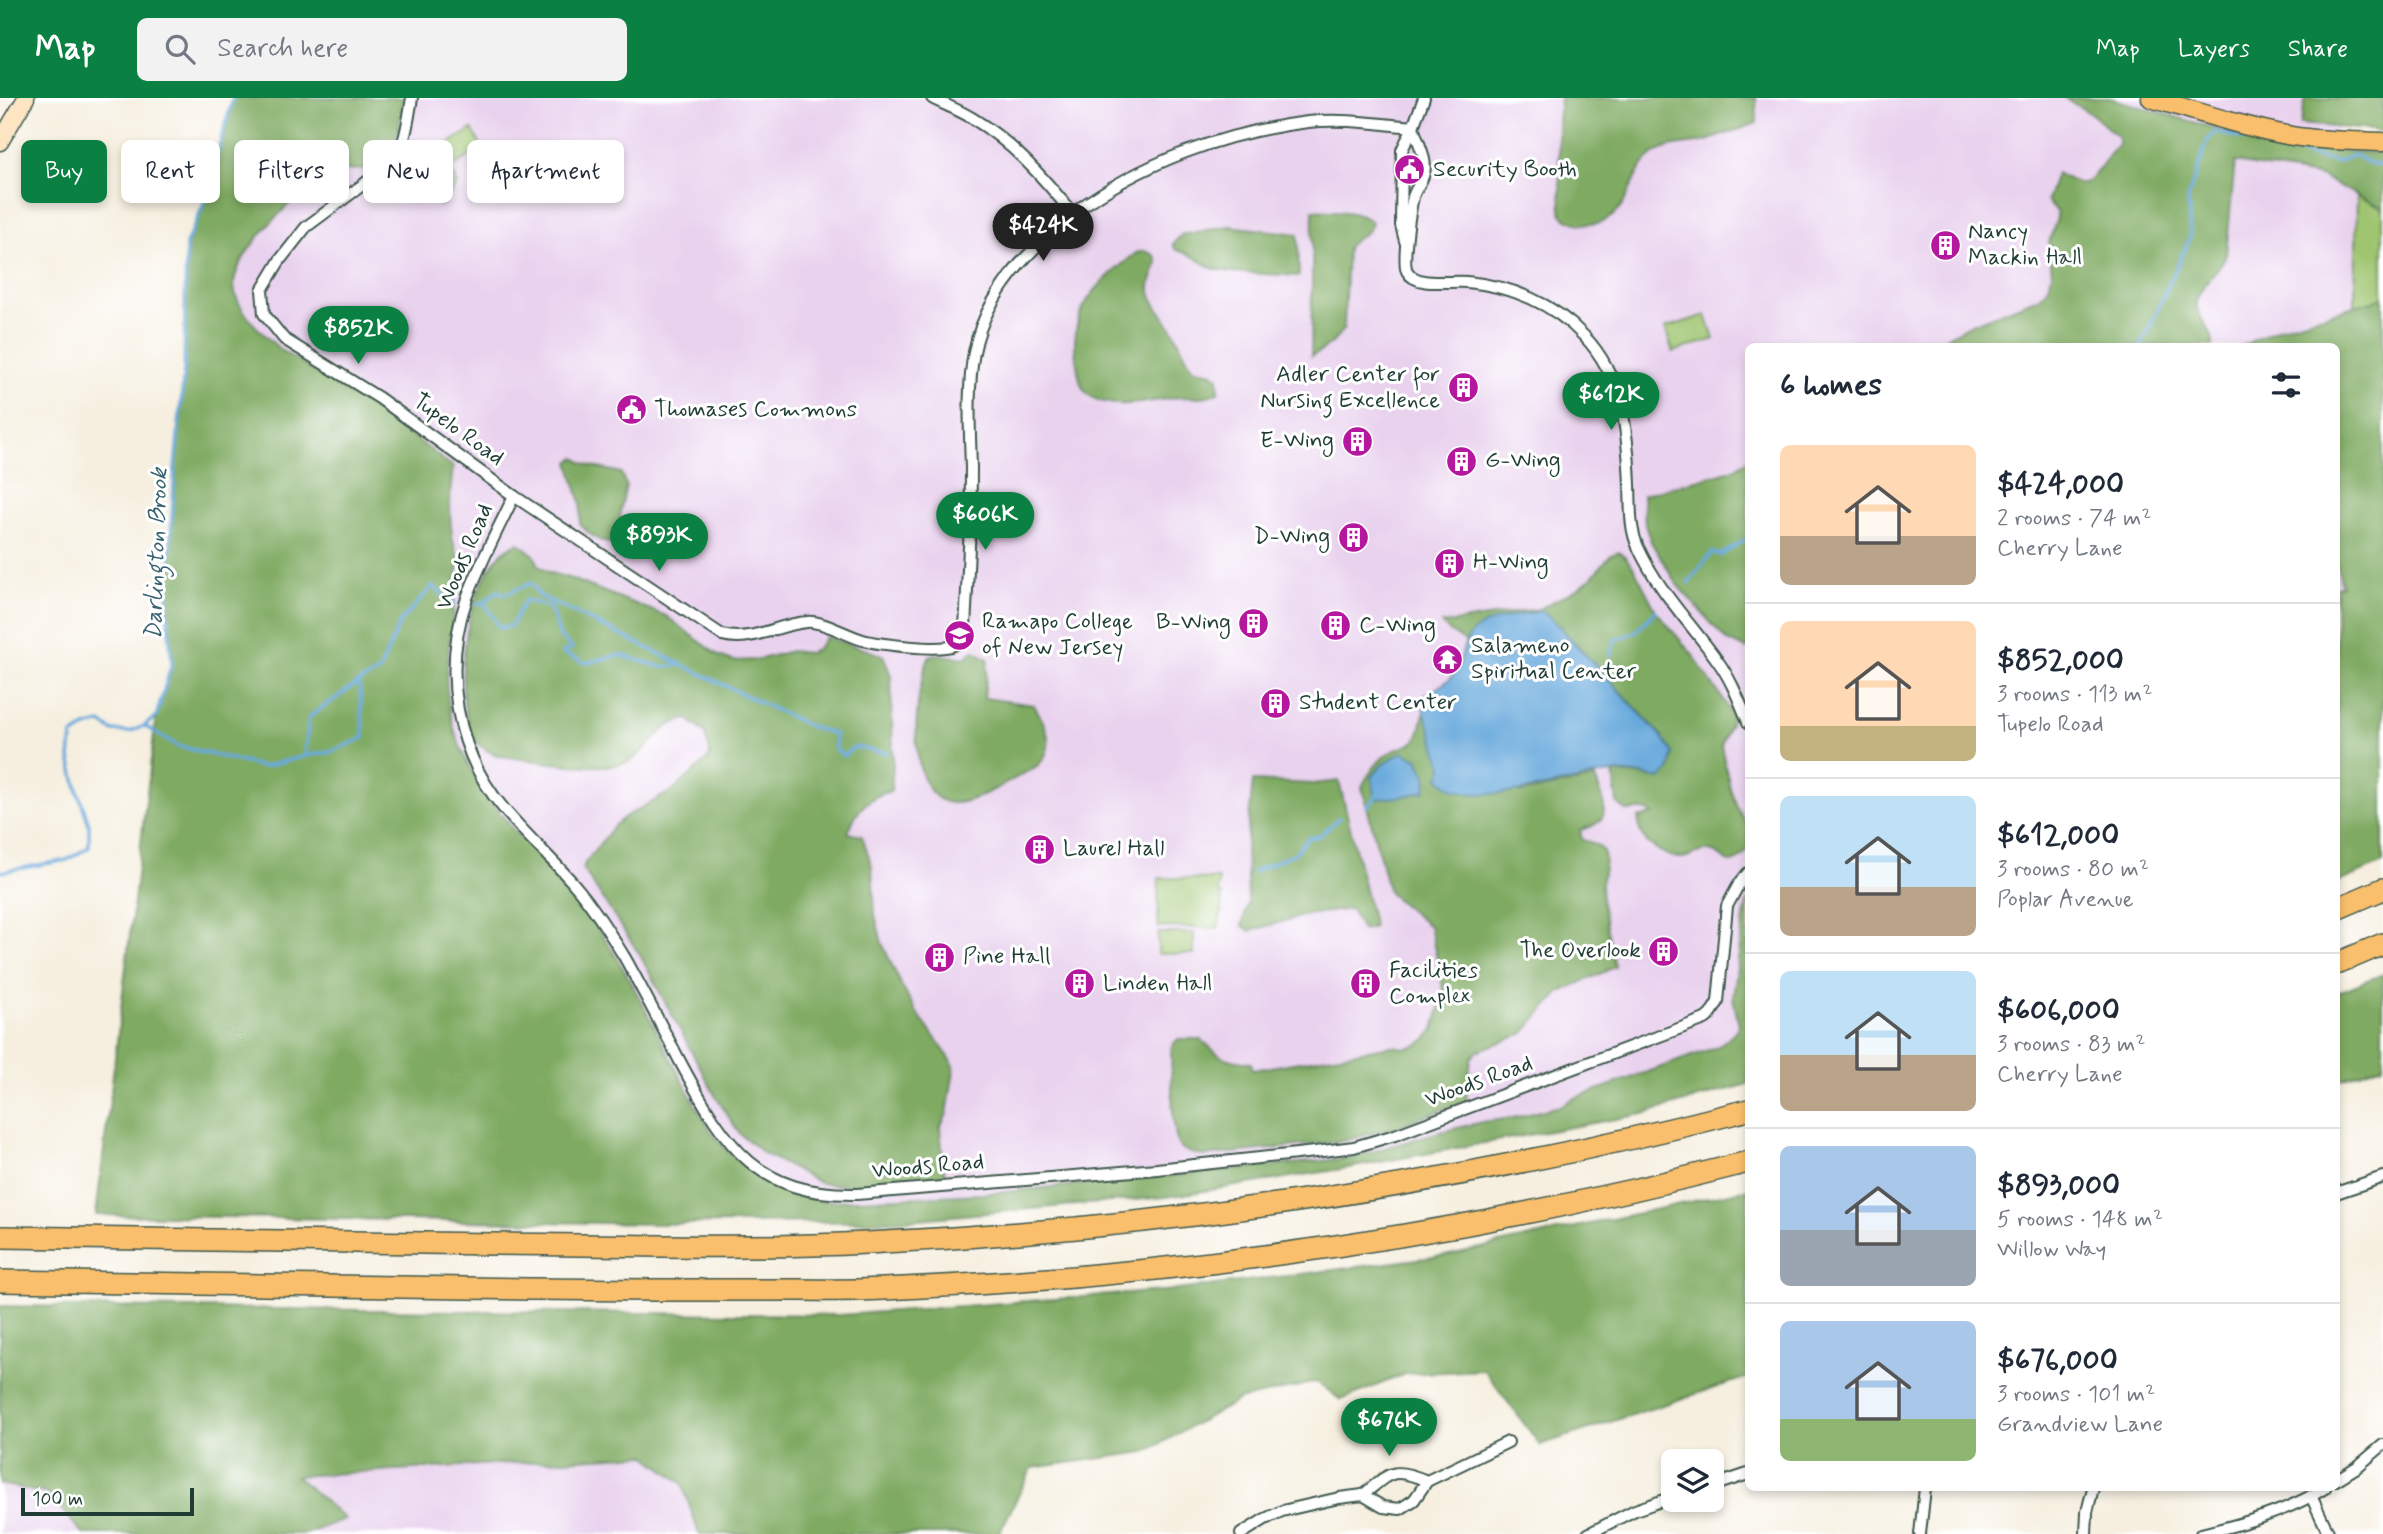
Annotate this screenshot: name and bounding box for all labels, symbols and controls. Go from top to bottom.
search box [137,18,627,81]
text: Map [35,27,95,71]
icon: search [161,30,199,68]
text: Search here [217,32,348,66]
text: Map [2096,34,2140,65]
text: Layers [2178,34,2250,65]
text: Share [2288,34,2348,65]
chip: Buy [21,140,107,203]
chip: Rent [121,140,220,203]
chip: Filters [234,140,349,203]
chip: New [363,140,453,203]
chip: Apartment [467,140,624,203]
public building icon: Security Booth [1393,153,1427,187]
place label: Security Booth [1433,155,1577,185]
pin: $424K [994,204,1092,263]
text: $424K [1009,211,1077,241]
place label: Nancy Mackin Hall [1968,217,2082,273]
building icon: Nancy Mackin Hall [1928,228,1962,262]
pin: $852K [309,306,407,366]
text: $852K [324,314,392,344]
place label: Adler Center for Nursing Excellence [1260,360,1440,418]
text: 6 homes [1780,366,1882,405]
icon: filters [2267,366,2305,404]
building icon: Adler Center for Nursing Excellence [1446,371,1480,405]
pin: $612K [1562,372,1660,432]
text: $612K [1578,380,1644,410]
street label: Tupelo Road [406,387,510,473]
public building icon: Thomases Commons [614,393,648,427]
place label: Thomases Commons [654,395,857,425]
building icon: E-Wing [1340,424,1374,458]
place label: E-Wing [1260,426,1334,458]
building icon: G-Wing [1445,444,1479,478]
place label: G-Wing [1485,446,1561,478]
text: $424,000 [1997,465,2124,504]
water label: Darlington Brook [139,466,179,641]
icon: home [1836,473,1920,557]
pin: $606K [936,492,1034,552]
street label: Woods Road [429,499,501,615]
text: $606K [952,500,1018,530]
text: 2 rooms · 74 m² [1997,504,2152,534]
pin: $893K [610,514,708,573]
building icon: D-Wing [1336,520,1370,554]
text: $893K [626,521,692,551]
place label: D-Wing [1254,522,1330,554]
text: Cherry Lane [1997,534,2123,564]
building icon: H-Wing [1433,546,1467,580]
place label: H-Wing [1473,548,1549,580]
building icon: B-Wing [1237,606,1271,640]
place label: Ramapo College of New Jersey [982,607,1133,663]
place label: B-Wing [1156,608,1231,640]
building icon: C-Wing [1319,609,1353,643]
place label: C-Wing [1359,611,1436,643]
school or university icon: Ramapo College of New Jersey [942,618,976,652]
place label: Salameno Spiritual Center [1471,631,1637,687]
text: $852,000 [1997,641,2124,680]
temple icon: Salameno Spiritual Center [1431,642,1465,676]
icon: home [1836,649,1920,733]
text: 3 rooms · 113 m² [1997,680,2152,710]
building icon: Student Center [1259,686,1293,720]
place label: Student Center [1299,688,1457,718]
text: Tupelo Road [1997,710,2104,740]
text: $612,000 [1997,816,2119,855]
icon: home [1836,824,1920,908]
building icon: Laurel Hall [1023,832,1057,866]
place label: Laurel Hall [1063,834,1164,864]
text: 3 rooms · 80 m² [1997,855,2149,885]
text: Poplar Avenue [1997,885,2134,915]
building icon: The Overlook [1647,934,1681,968]
place label: The Overlook [1520,936,1641,966]
building icon: Pine Hall [923,940,957,974]
place label: Pine Hall [963,942,1051,972]
place label: Facilities Complex [1389,956,1478,1012]
building icon: Linden Hall [1063,967,1097,1001]
building icon: Facilities Complex [1349,967,1383,1001]
place label: Linden Hall [1103,969,1213,999]
text: $606,000 [1997,991,2120,1030]
icon: home [1836,999,1920,1083]
text: 3 rooms · 83 m² [1997,1030,2145,1060]
street label: Woods Road [1421,1049,1537,1115]
text: Cherry Lane [1997,1060,2123,1090]
street label: Woods Road [871,1147,985,1187]
text: $893,000 [1997,1166,2120,1205]
icon: home [1836,1174,1920,1258]
text: 5 rooms · 148 m² [1997,1205,2163,1235]
text: Willow Way [1997,1235,2106,1265]
text: $676,000 [1997,1341,2118,1380]
icon: home [1836,1349,1920,1433]
text: 3 rooms · 101 m² [1997,1380,2155,1410]
pin: $676K [1340,1398,1438,1458]
text: $676K [1357,1406,1421,1436]
text: Grandview Lane [1997,1410,2163,1440]
map controls [1661,1449,1724,1512]
button: layers [1661,1449,1724,1512]
scale bar [21,1485,194,1517]
text: 100 m [32,1487,83,1512]

